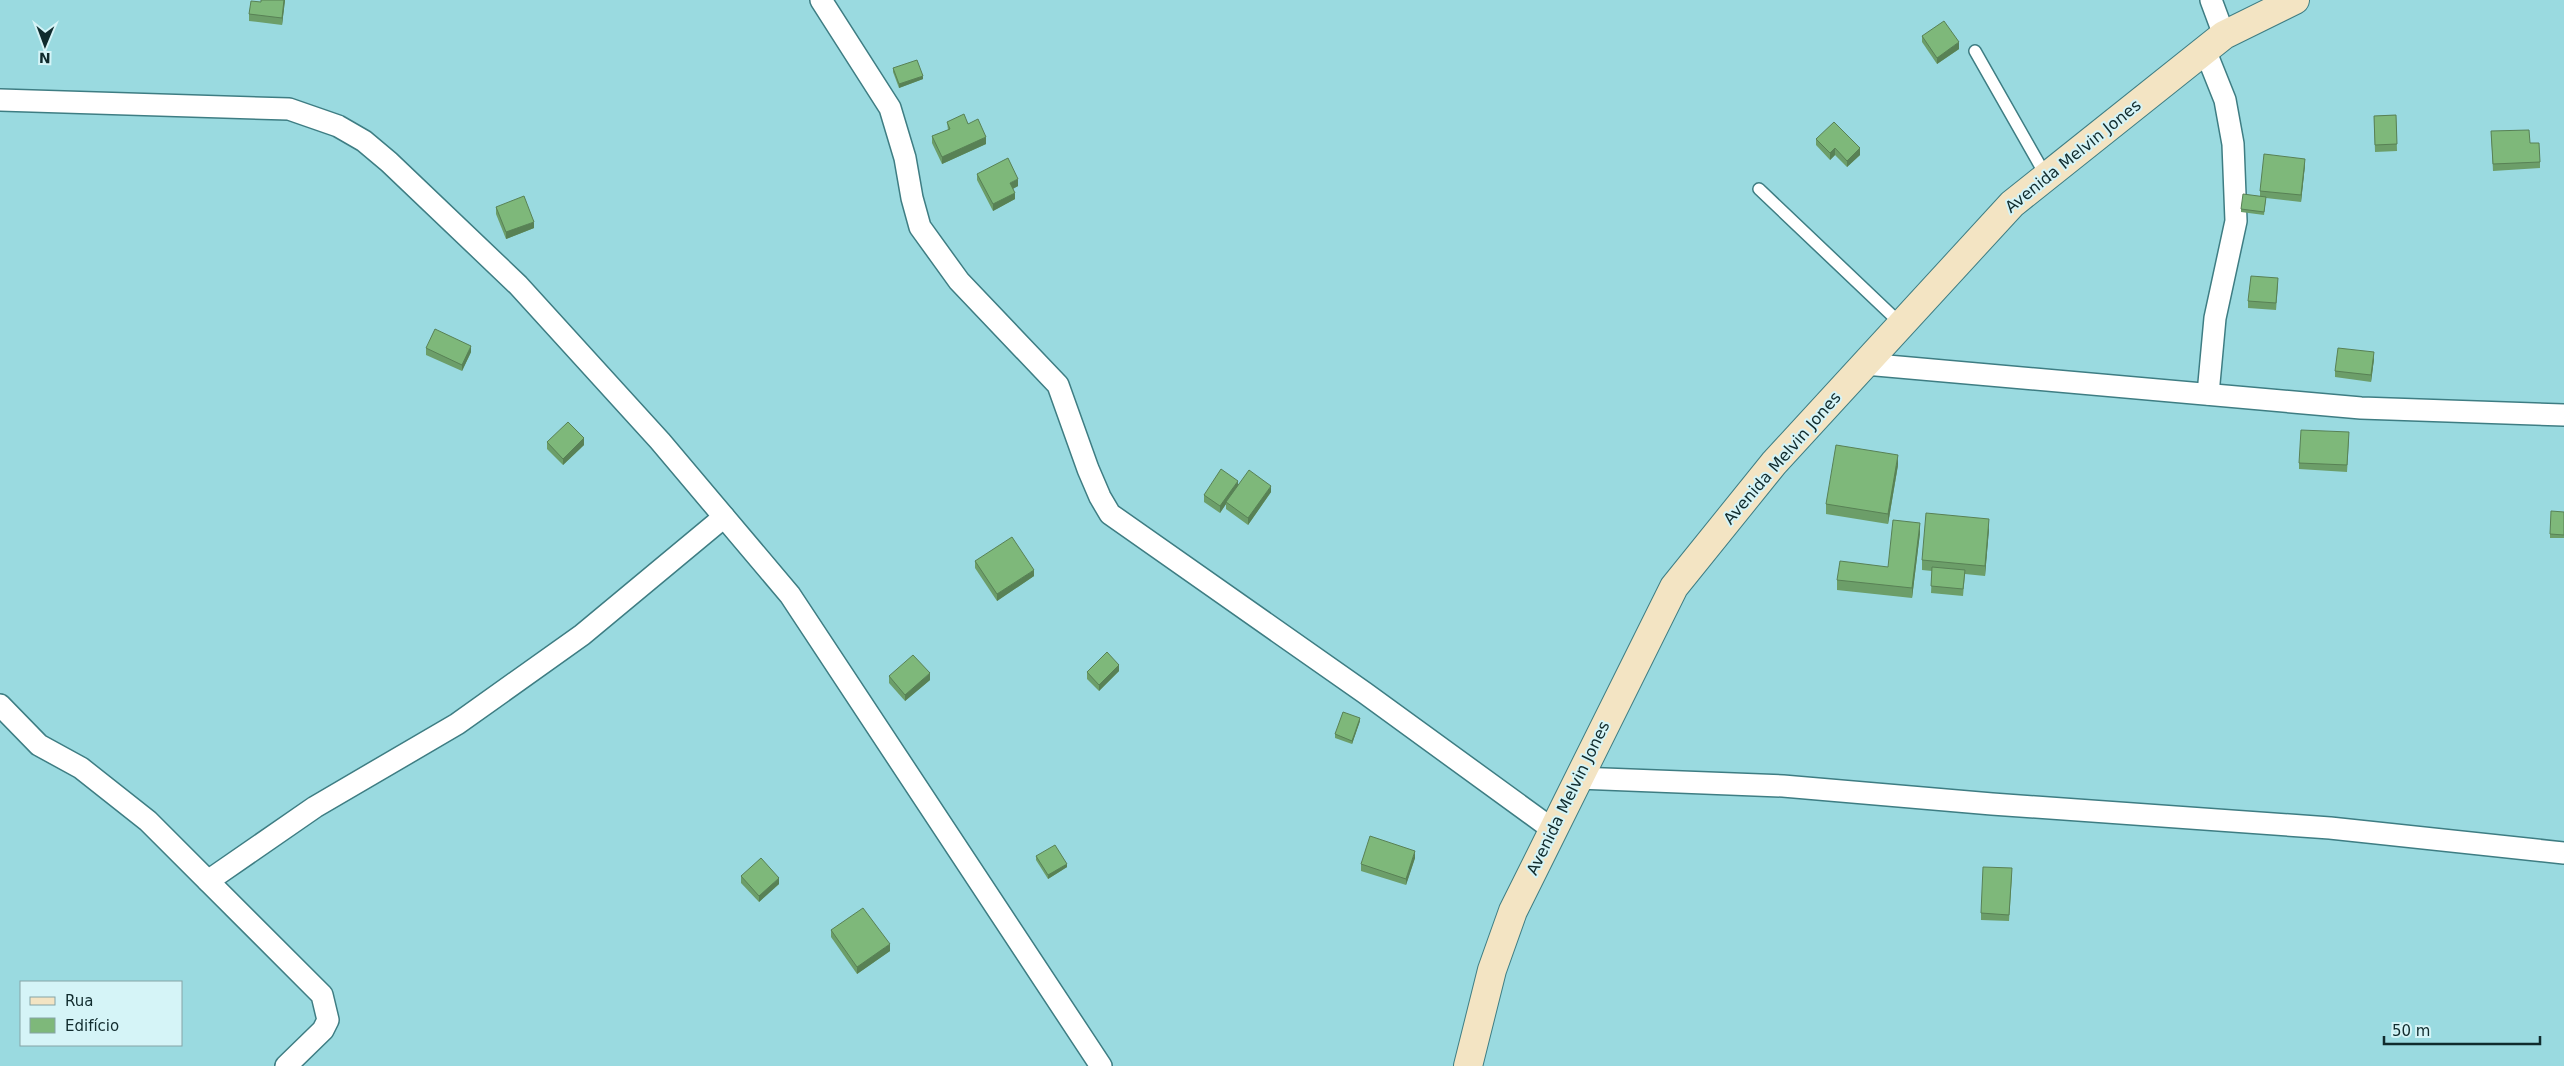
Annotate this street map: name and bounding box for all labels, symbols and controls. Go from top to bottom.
north arrow [20,20,70,70]
text: N [39,50,51,66]
street label: Avenida Melvin Jones [2001,95,2145,217]
street label: Avenida Melvin Jones [1719,388,1845,528]
street label: Avenida Melvin Jones [1522,718,1614,878]
legend [20,981,182,1046]
text: Rua [65,992,93,1010]
scale bar [2384,1014,2540,1046]
text: Edifício [65,1017,119,1035]
text: 50 m [2392,1022,2430,1040]

